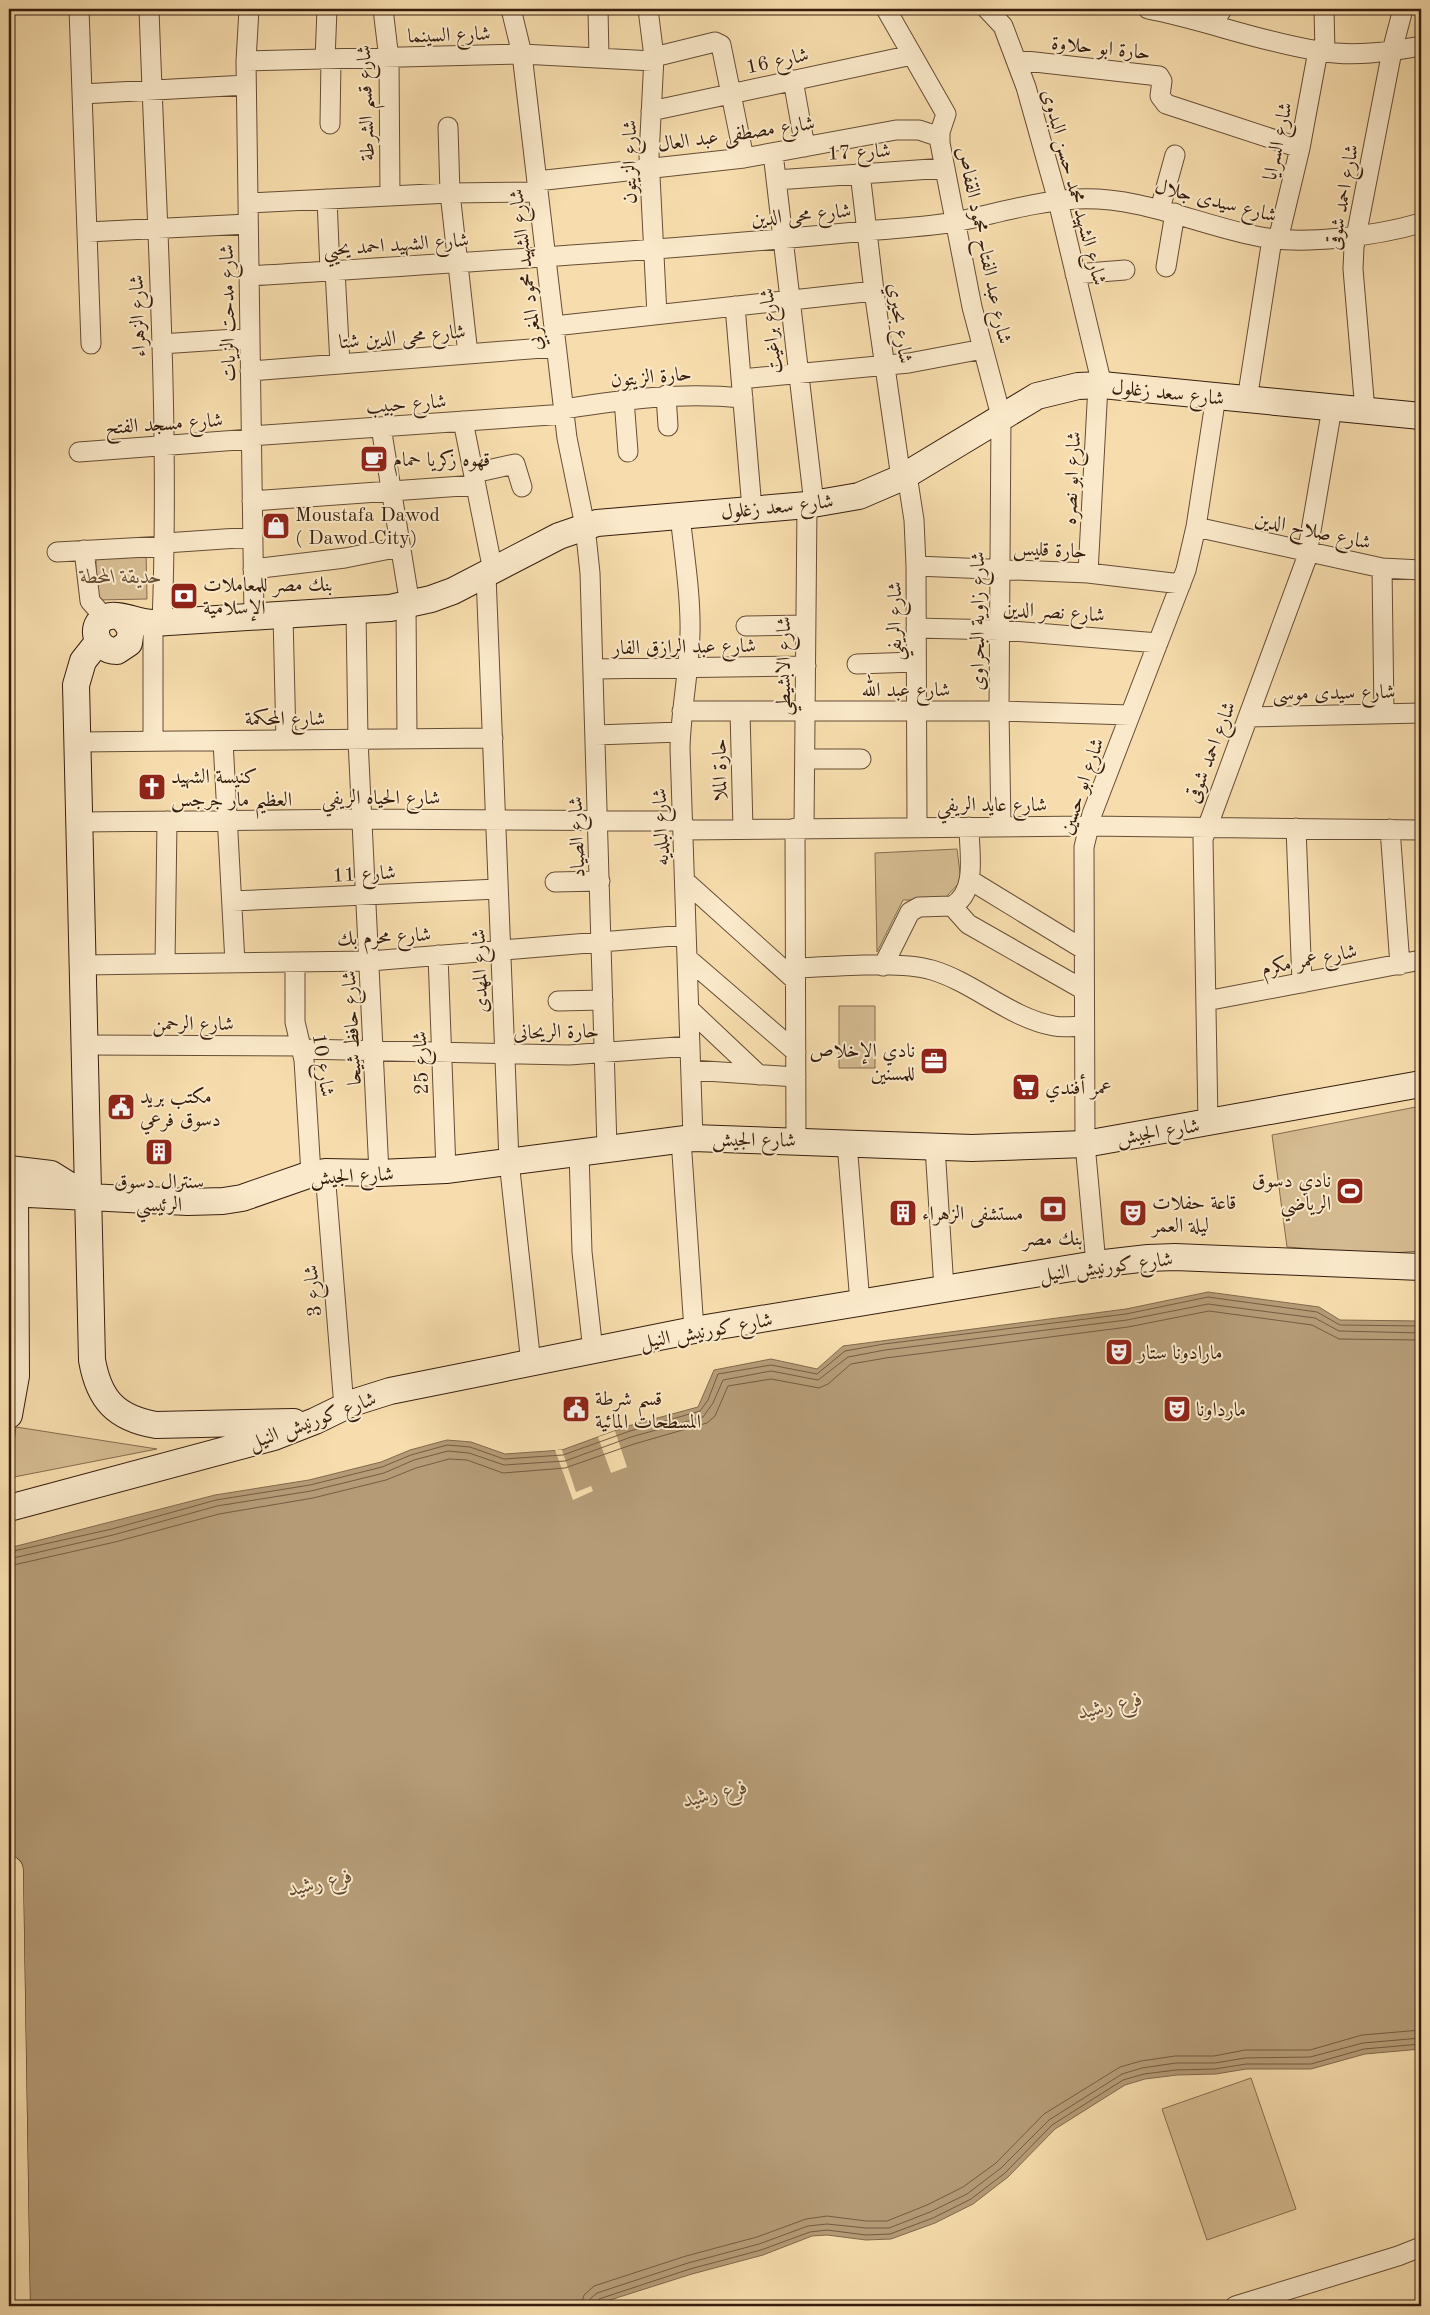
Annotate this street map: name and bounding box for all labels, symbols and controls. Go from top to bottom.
street label: شارع السينما [407,25,491,53]
street label: حارة ابو حلاوة [1050,34,1151,65]
street label: شارع قسم الشرطة [355,44,387,161]
street label: شارع 16 [744,46,812,84]
street label: شارع الشهيد محمد حسن البدوى [1031,87,1109,289]
street label: شارع السرايا [1261,100,1303,184]
street label: شارع مصطفى عبد العال [656,114,817,162]
street label: شارع الزيتون [620,120,647,204]
street label: شارع 17 [827,141,892,171]
street label: شارع احمد شوقى [1324,143,1369,253]
street label: شارع عبد الفتاح محمود القفاص [946,145,1014,347]
street label: شارع سيدى جلال [1151,177,1279,233]
street label: شارع الشهيد محمود المغربي [507,187,553,352]
street label: شارع محى الدين [750,202,853,236]
street label: شارع الشهيد احمد يحيي [323,231,470,268]
street label: شارع مدحت الزيات [217,244,246,382]
street label: شارع الزهراء [127,274,156,358]
street label: شارع بحيري [878,282,915,366]
street label: شارع براغيت [758,286,792,375]
street label: شارع محى الدين شتا [338,322,467,359]
street label: حارة الزيتون [610,363,693,392]
street label: شارع سعد زغلول [1110,378,1225,416]
street label: شارع حبيب [365,392,448,424]
street label: شارع مسجد الفتح [104,411,224,445]
street label: شارع ابو نصره [1061,431,1091,526]
cafe icon: قهوه زكريا حمام [359,444,389,474]
place label: قهوه زكريا حمام [393,449,490,477]
street label: شارع سعد زغلول [720,492,835,530]
place label: Moustafa Dawod ( Dawod City) [295,506,440,549]
street label: شارع صلاح الدين [1252,510,1372,560]
shop icon: Moustafa Dawod ( Dawod City) [261,511,291,541]
street label: حارة قليس [1012,539,1087,565]
street label: شارع زاوية البحراوى [969,551,995,691]
park label: حديقة المحطة [78,567,162,589]
place label: بنك مصر للمعاملات الإسلامية [203,575,333,622]
bank icon: بنك مصر للمعاملات الإسلامية [169,581,199,611]
street label: شارع الريفي [885,581,914,661]
street label: شارع نصر الدين [1002,599,1105,633]
street label: شارع الابشيطي [775,616,802,716]
street label: شارع عبد الرازق الفار [610,636,756,665]
street label: شارع عبد الله [862,674,950,707]
street label: شارع سيدى موسى [1272,683,1396,711]
street label: شارع احمد شوقى [1182,699,1246,808]
street label: شارع المحكمة [245,708,325,736]
street label: شارع ابو حسين [1057,736,1114,839]
street label: حارة الملا [710,738,732,802]
place label: كنيسة الشهيد العظيم مار جرجس [171,767,292,819]
church icon: كنيسة الشهيد العظيم مار جرجس [137,772,167,802]
street label: شارع البلديه [651,787,679,866]
street label: شارع الحياه الريفي [322,788,440,817]
street label: شارع عايد الريفي [937,795,1047,824]
street label: شارع الصياد [567,796,595,878]
street label: شارع 11 [332,863,397,893]
street label: شارع محرم بك [337,925,432,956]
street label: شارع المهدى [470,928,498,1013]
street label: شارع عمر مكرم [1260,941,1360,986]
street label: شارع حافظ شيحا [339,970,372,1086]
street label: شارع الرحمن [152,1014,234,1041]
street label: حارة الريحانى [513,1021,599,1044]
street label: شارع 25 [411,1031,439,1095]
street label: شارع 10 [302,1032,336,1099]
place label: نادي الإخلاص للمسنين [809,1042,915,1085]
office icon: نادي الإخلاص للمسنين [919,1046,949,1076]
supermarket icon: عمر أفندي [1011,1072,1041,1102]
place label: عمر أفندي [1045,1073,1112,1103]
place label: مكتب بريد دسوق فرعي [140,1086,221,1135]
public building icon: مكتب بريد دسوق فرعي [106,1092,136,1122]
street label: شارع الجيش [1115,1117,1202,1155]
street label: شارع الجيش [712,1130,796,1158]
building icon: سنترال دسوق الرئيسي [144,1137,174,1167]
street label: شارع الجيش [310,1165,395,1195]
place label: نادي دسوق الرياضي [1252,1172,1331,1222]
place label: سنترال دسوق الرئيسي [114,1173,204,1223]
sports icon: نادي دسوق الرياضي [1335,1176,1365,1206]
bank icon: بنك مصر [1038,1194,1068,1224]
place label: قاعة حفلات ليلة العمر [1150,1194,1236,1238]
building icon: مستشفى الزهراء [888,1198,918,1228]
theatre icon: قاعة حفلات ليلة العمر [1118,1198,1148,1228]
place label: مستشفى الزهراء [922,1204,1023,1228]
place label: بنك مصر [1021,1229,1083,1252]
street label: شارع كورنيش النيل [1038,1249,1175,1292]
street label: شارع 3 [302,1264,332,1318]
street label: شارع كورنيش النيل [638,1309,775,1359]
theatre icon: مارادونا ستار [1104,1337,1134,1367]
place label: مارادونا ستار [1136,1344,1222,1364]
street label: شارع كورنيش النيل [246,1389,381,1460]
place label: قسم شرطة المسطحات المائية [595,1390,701,1433]
public building icon: قسم شرطة المسطحات المائية [561,1394,591,1424]
theatre icon: مارداونا [1162,1394,1192,1424]
place label: مارداونا [1196,1401,1246,1421]
water label: فرع رشيد [1076,1689,1146,1730]
water label: فرع رشيد [681,1777,751,1818]
water label: فرع رشيد [286,1866,356,1907]

